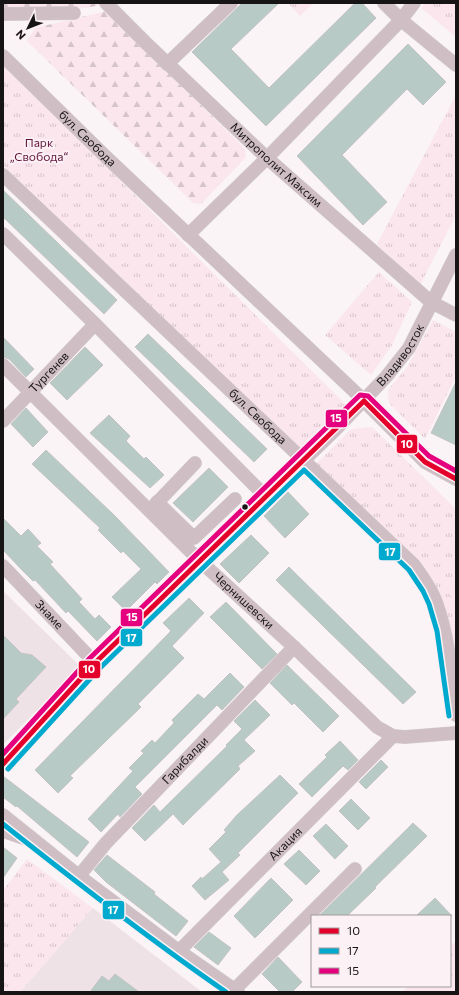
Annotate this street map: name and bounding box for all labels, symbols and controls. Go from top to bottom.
north arrow [8,8,48,48]
text: N [13,28,28,43]
street label: бул. Свобода [56,107,119,169]
street label: Митрополит Максим [228,119,326,209]
park label: Парк „Свобода“ [10,135,68,163]
street label: Владивосток [373,321,426,389]
street label: Тургенев [26,348,71,395]
street label: бул. Свобода [226,385,290,447]
line badge: 15 [325,409,348,428]
text: 15 [330,411,342,424]
line badge: 10 [396,434,418,454]
text: 10 [401,437,413,450]
unlabelled marker [240,502,250,512]
line badge: 17 [378,542,401,561]
text: 17 [384,545,396,558]
street label: Чернишевски [211,569,277,631]
street label: Знаме [33,596,67,631]
line badge: 15 [120,608,143,627]
text: 15 [126,610,138,623]
line badge: 17 [120,628,143,647]
text: 17 [125,631,137,644]
line badge: 10 [78,660,101,679]
text: 10 [83,662,95,675]
street label: Гарибалди [159,733,210,786]
street label: Акация [265,824,304,863]
line badge: 17 [102,900,125,920]
text: 17 [107,903,119,916]
legend [311,915,451,987]
text: 10 [347,923,360,937]
text: 17 [347,943,358,957]
text: 15 [347,963,359,977]

